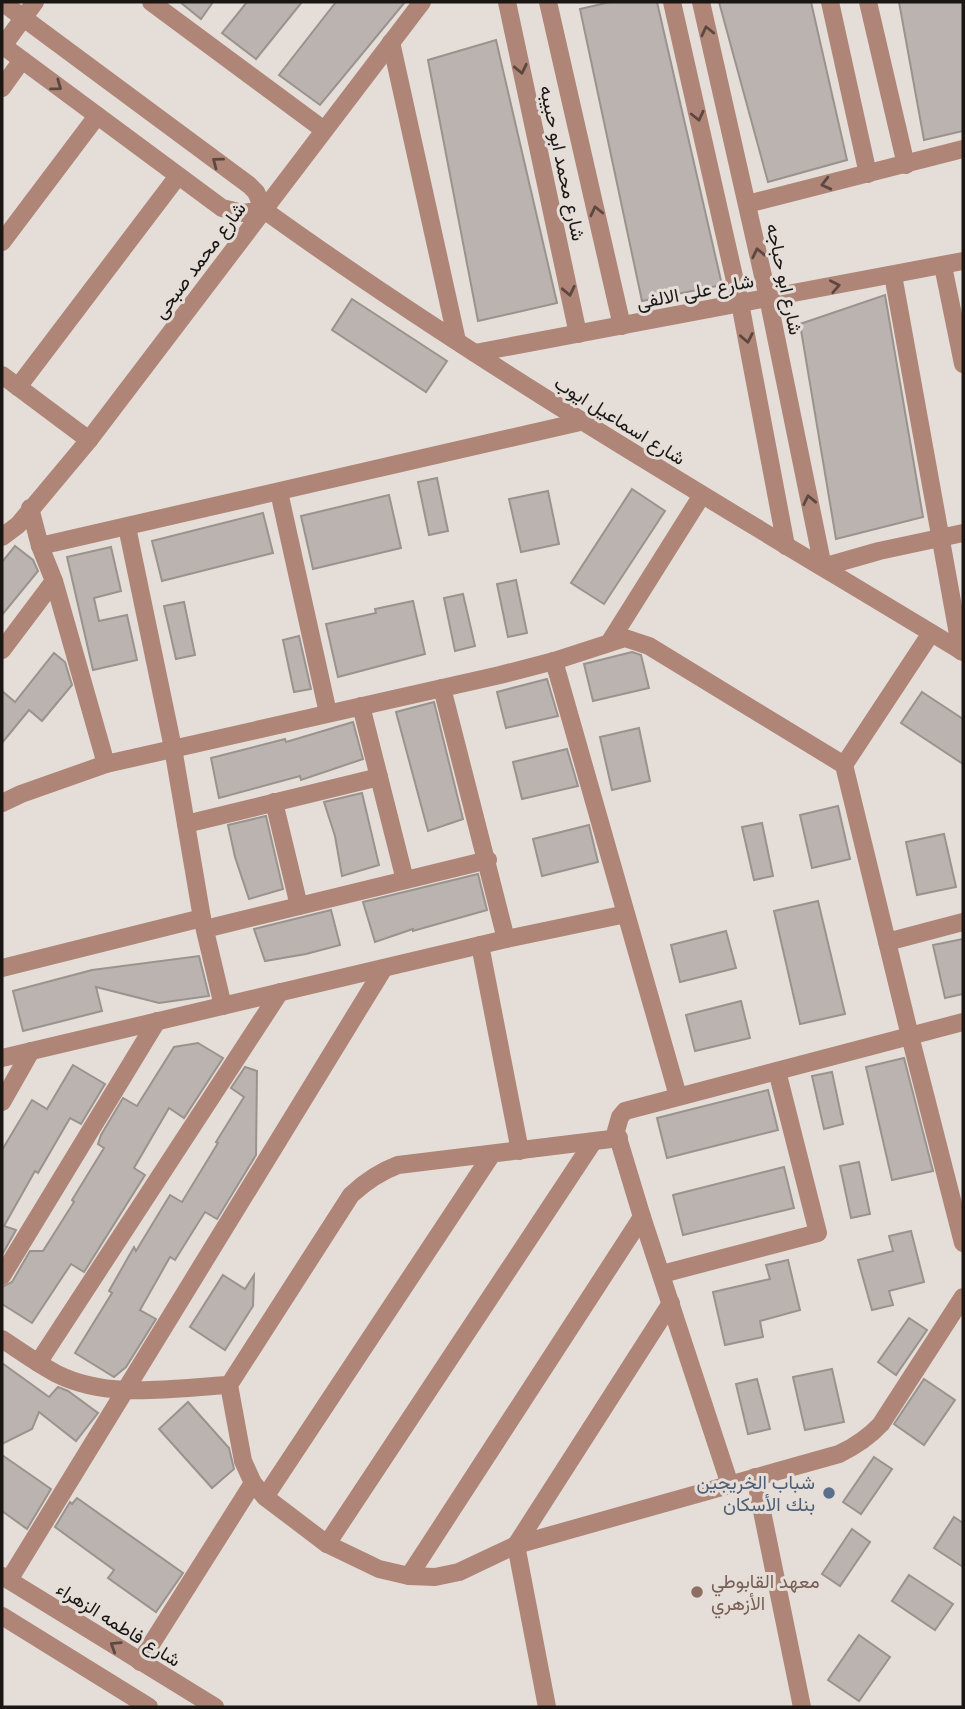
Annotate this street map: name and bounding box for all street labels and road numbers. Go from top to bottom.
street label: شارع محمد ابو حبيبه [534,83,592,243]
street label: شارع محمد صبحى [147,196,251,324]
street label: شارع ابو حباجه [760,221,810,337]
street label: شارع على الالفى [634,267,756,315]
street label: شارع اسماعيل ايوب [550,369,690,471]
street label: شارع فاطمه الزهراء [52,1575,186,1673]

